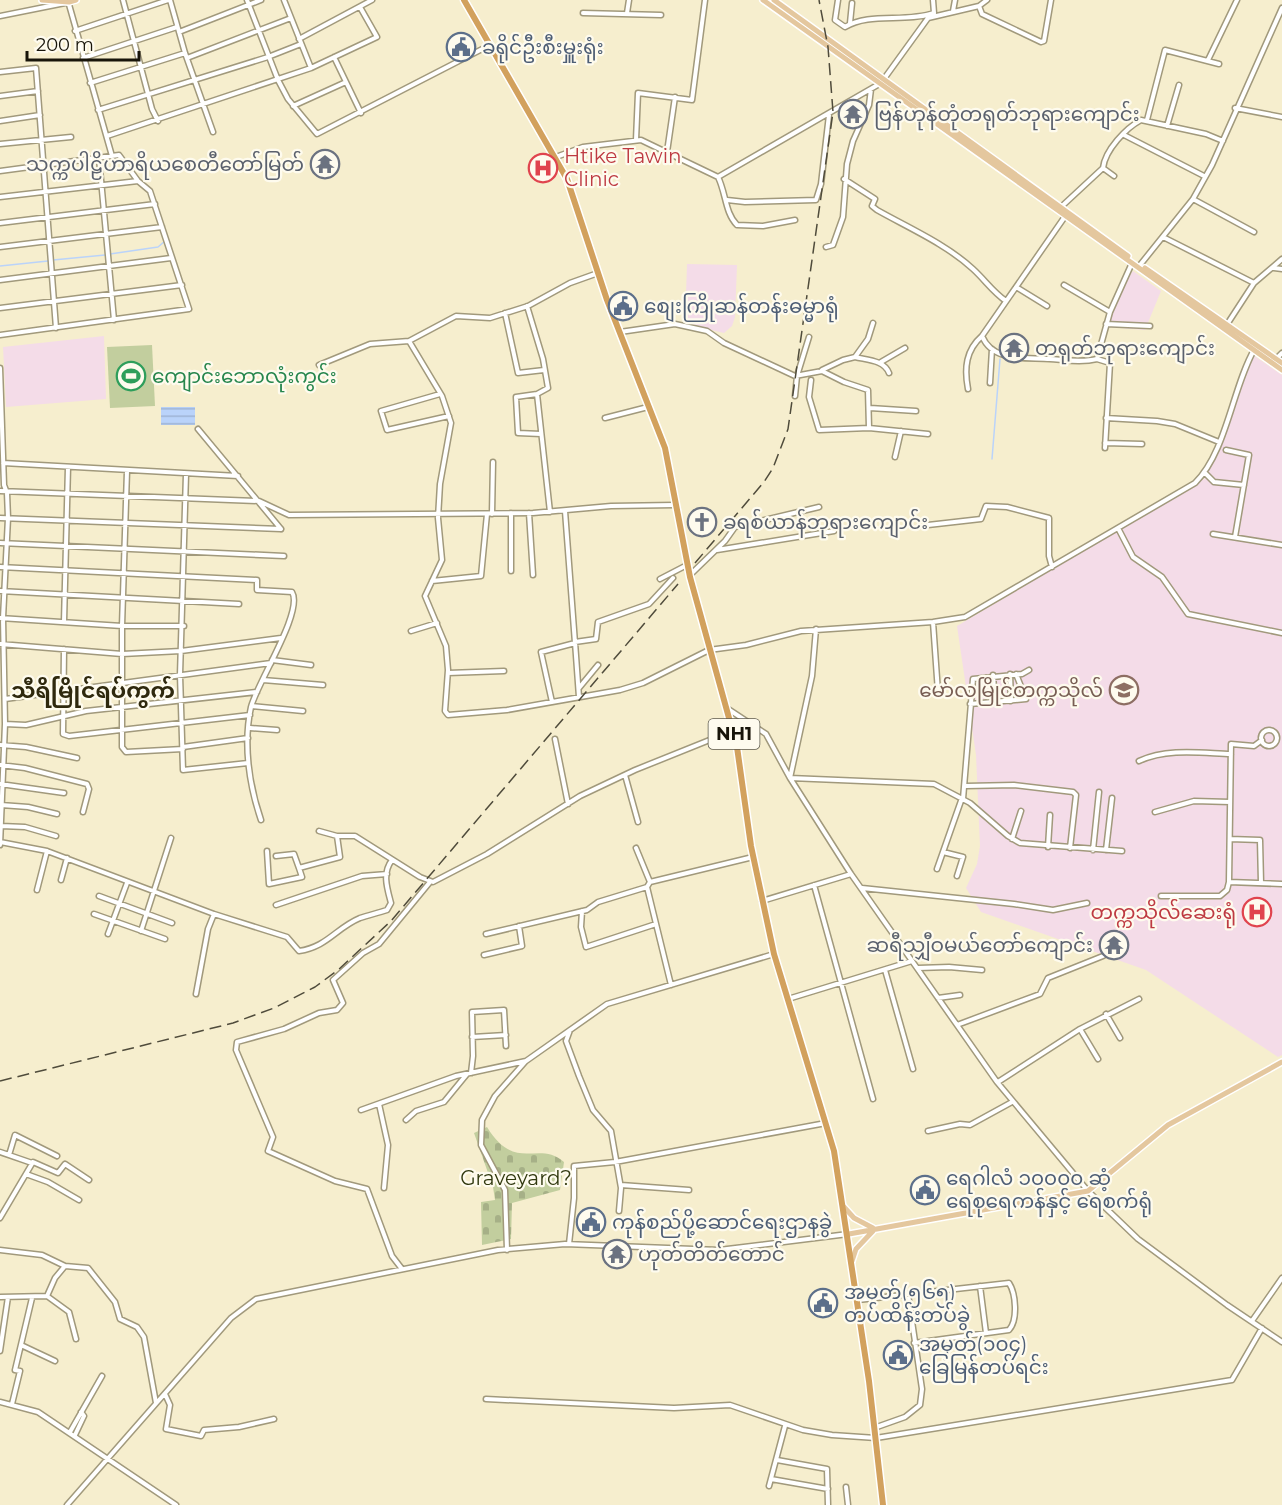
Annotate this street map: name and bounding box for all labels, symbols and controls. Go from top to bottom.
scale bar [27,24,140,62]
public building icon: ခရိုင်ဦးစီးမှူးရုံး [445,31,477,63]
place label: ခရိုင်ဦးစီးမှူးရုံး [482,33,604,64]
text: 200 m [36,34,94,56]
temple icon: ဗြန်ဟုန်တုံတရုတ်ဘုရားကျောင်း [837,98,869,130]
place label: ဗြန်ဟုန်တုံတရုတ်ဘုရားကျောင်း [874,100,1140,131]
place label: Htike Tawin Clinic [564,144,682,191]
temple icon: သက္ကပါဠိဟာရိယစေတီတော်မြတ် [309,148,341,180]
place label: သက္ကပါဠိဟာရိယစေတီတော်မြတ် [26,150,304,180]
hospital icon: Htike Tawin Clinic [527,152,559,184]
public building icon: စျေးကြိုဆန်တန်းဓမ္မာရုံ [607,290,639,322]
place label: စျေးကြိုဆန်တန်းဓမ္မာရုံ [644,292,839,323]
temple icon: တရုတ်ဘုရားကျောင်း [998,332,1030,364]
place label: တရုတ်ဘုရားကျောင်း [1035,334,1215,365]
sports icon: ကျောင်းဘောလုံးကွင်း [115,360,147,392]
place label: ကျောင်းဘောလုံးကွင်း [152,362,337,393]
church icon: ခရစ်ယာန်ဘုရားကျောင်း [686,506,718,538]
place label: ခရစ်ယာန်ဘုရားကျောင်း [723,508,928,539]
school or university icon: မော်လမြိုင်တက္ကသိုလ် [1108,674,1140,706]
district label: သီရိမြိုင်ရပ်ကွက် [11,675,175,708]
place label: မော်လမြိုင်တက္ကသိုလ် [919,676,1103,707]
road number: NH1 [708,719,760,749]
hospital icon: တက္ကသိုလ်ဆေးရုံ [1241,896,1273,928]
place label: တက္ကသိုလ်ဆေးရုံ [1091,898,1236,929]
temple icon: ဆရီသျှီဝမယ်တော်ကျောင်း [1098,929,1130,961]
place label: ဆရီသျှီဝမယ်တော်ကျောင်း [867,931,1093,962]
place label: ရေဂါလံ ၁၀၀၀၀ ဆံ့ ရေစုရေကန်နှင့် ရေစက်ရုံ [946,1165,1152,1218]
park label: Graveyard? [460,1166,572,1190]
public building icon: ရေဂါလံ ၁၀၀၀၀ ဆံ့ ရေစုရေကန်နှင့် ရေစက်ရုံ [909,1174,941,1206]
public building icon: ကုန်စည်ပို့ဆောင်ရေးဌာနခွဲ [575,1206,607,1238]
place label: ကုန်စည်ပို့ဆောင်ရေးဌာနခွဲ [612,1208,832,1239]
temple icon: ဟုတ်တိတ်တောင် [601,1238,633,1270]
place label: ဟုတ်တိတ်တောင် [638,1240,785,1271]
place label: အမှတ်(၅၆၅) တပ်ထိန်းတပ်ခွဲ [844,1278,970,1331]
public building icon: အမှတ်(၅၆၅) တပ်ထိန်းတပ်ခွဲ [807,1287,839,1319]
place label: အမှတ်(၁၀၄) ခြေမြန်တပ်ရင်း [919,1330,1049,1383]
public building icon: အမှတ်(၁၀၄) ခြေမြန်တပ်ရင်း [882,1339,914,1371]

